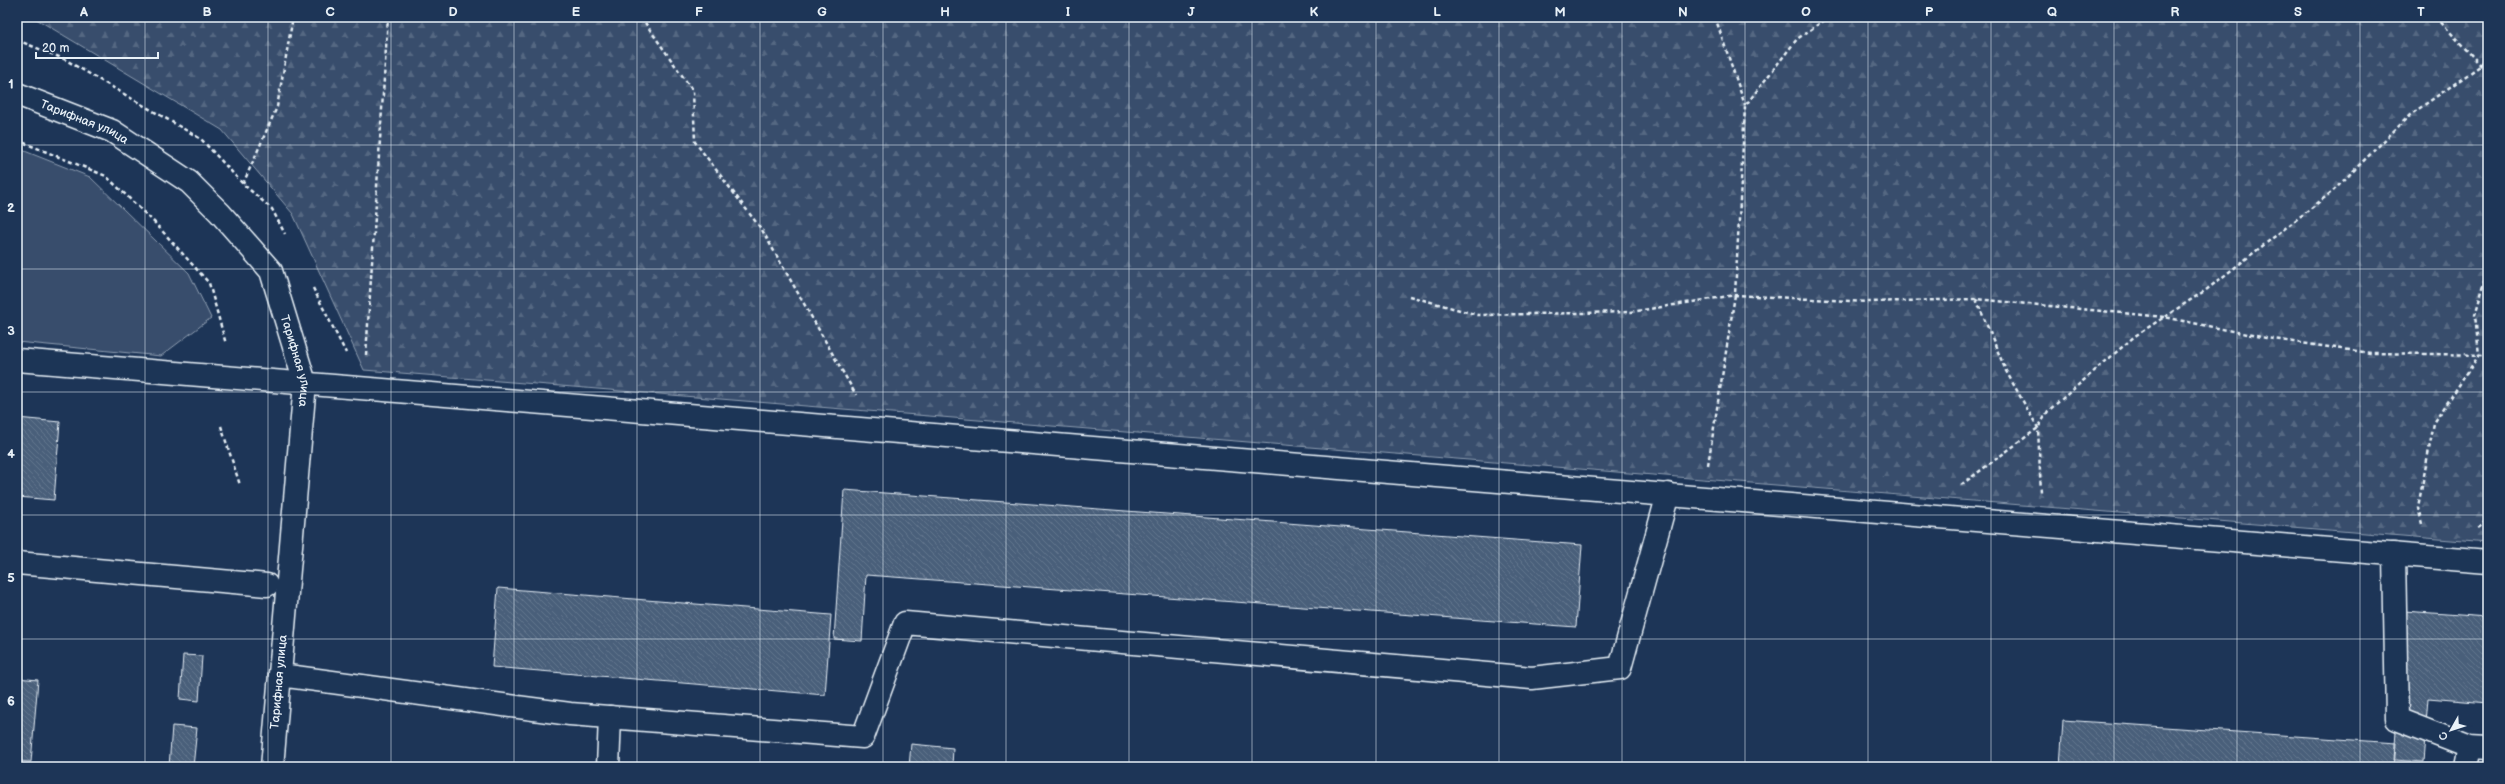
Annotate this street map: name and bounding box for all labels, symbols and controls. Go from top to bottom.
text: A [79,4,88,20]
text: B [202,4,212,20]
text: C [325,4,335,20]
text: D [448,4,458,20]
text: E [572,4,581,20]
text: F [695,4,703,20]
text: G [817,4,827,20]
text: H [940,4,950,20]
text: I [1066,4,1070,20]
text: J [1187,4,1195,20]
text: K [1310,4,1319,20]
text: L [1433,4,1441,20]
text: M [1554,4,1566,20]
text: N [1678,4,1688,20]
text: O [1801,4,1811,20]
text: P [1925,4,1934,20]
text: Q [2047,4,2057,20]
text: R [2171,4,2180,20]
text: S [2294,4,2302,20]
text: T [2417,4,2425,20]
scale bar [36,34,158,60]
text: 20 m [42,41,69,56]
text: 1 [8,76,14,92]
street label: Тарифная улица [38,96,131,147]
text: 2 [7,200,15,216]
street label: Тарифная улица [277,313,313,407]
text: 3 [7,323,15,339]
text: 4 [7,446,15,462]
text: 5 [7,570,15,586]
street label: Тарифная улица [267,634,291,730]
text: 6 [7,693,15,709]
north arrow [2431,710,2471,750]
text: С [2436,729,2451,743]

